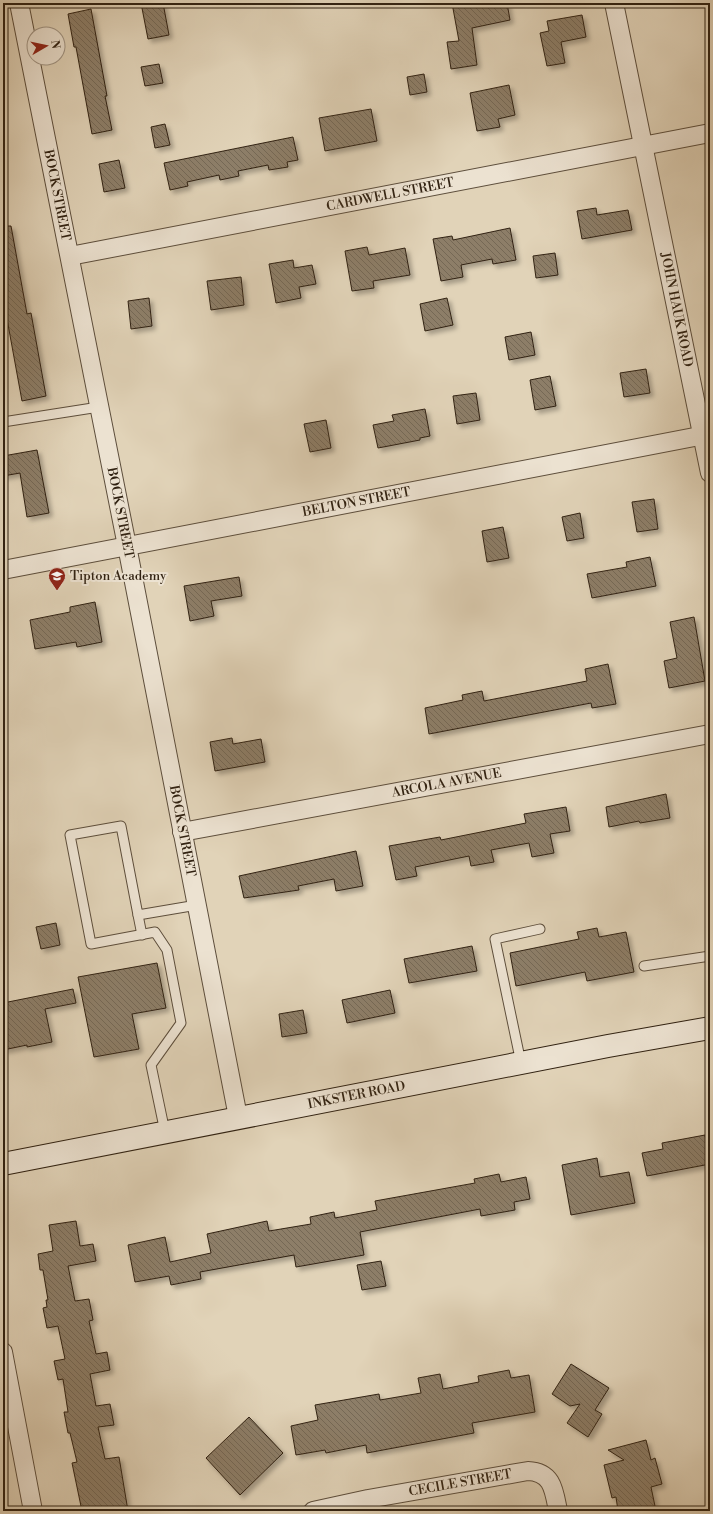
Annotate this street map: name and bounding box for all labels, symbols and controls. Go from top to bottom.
north arrow [26,26,66,66]
text: N [47,39,63,50]
street label: BOCK STREET [40,147,74,242]
street label: CARDWELL STREET [325,174,455,215]
street label: JOHN HAUK ROAD [657,250,696,369]
street label: BOCK STREET [103,465,137,560]
street label: BELTON STREET [300,484,412,520]
school or university icon: Tipton Academy [47,566,67,591]
place label: Tipton Academy [70,568,167,584]
street label: ARCOLA AVENUE [389,765,503,801]
street label: BOCK STREET [166,783,199,878]
street label: INKSTER ROAD [306,1078,407,1112]
street label: CECILE STREET [408,1466,513,1500]

